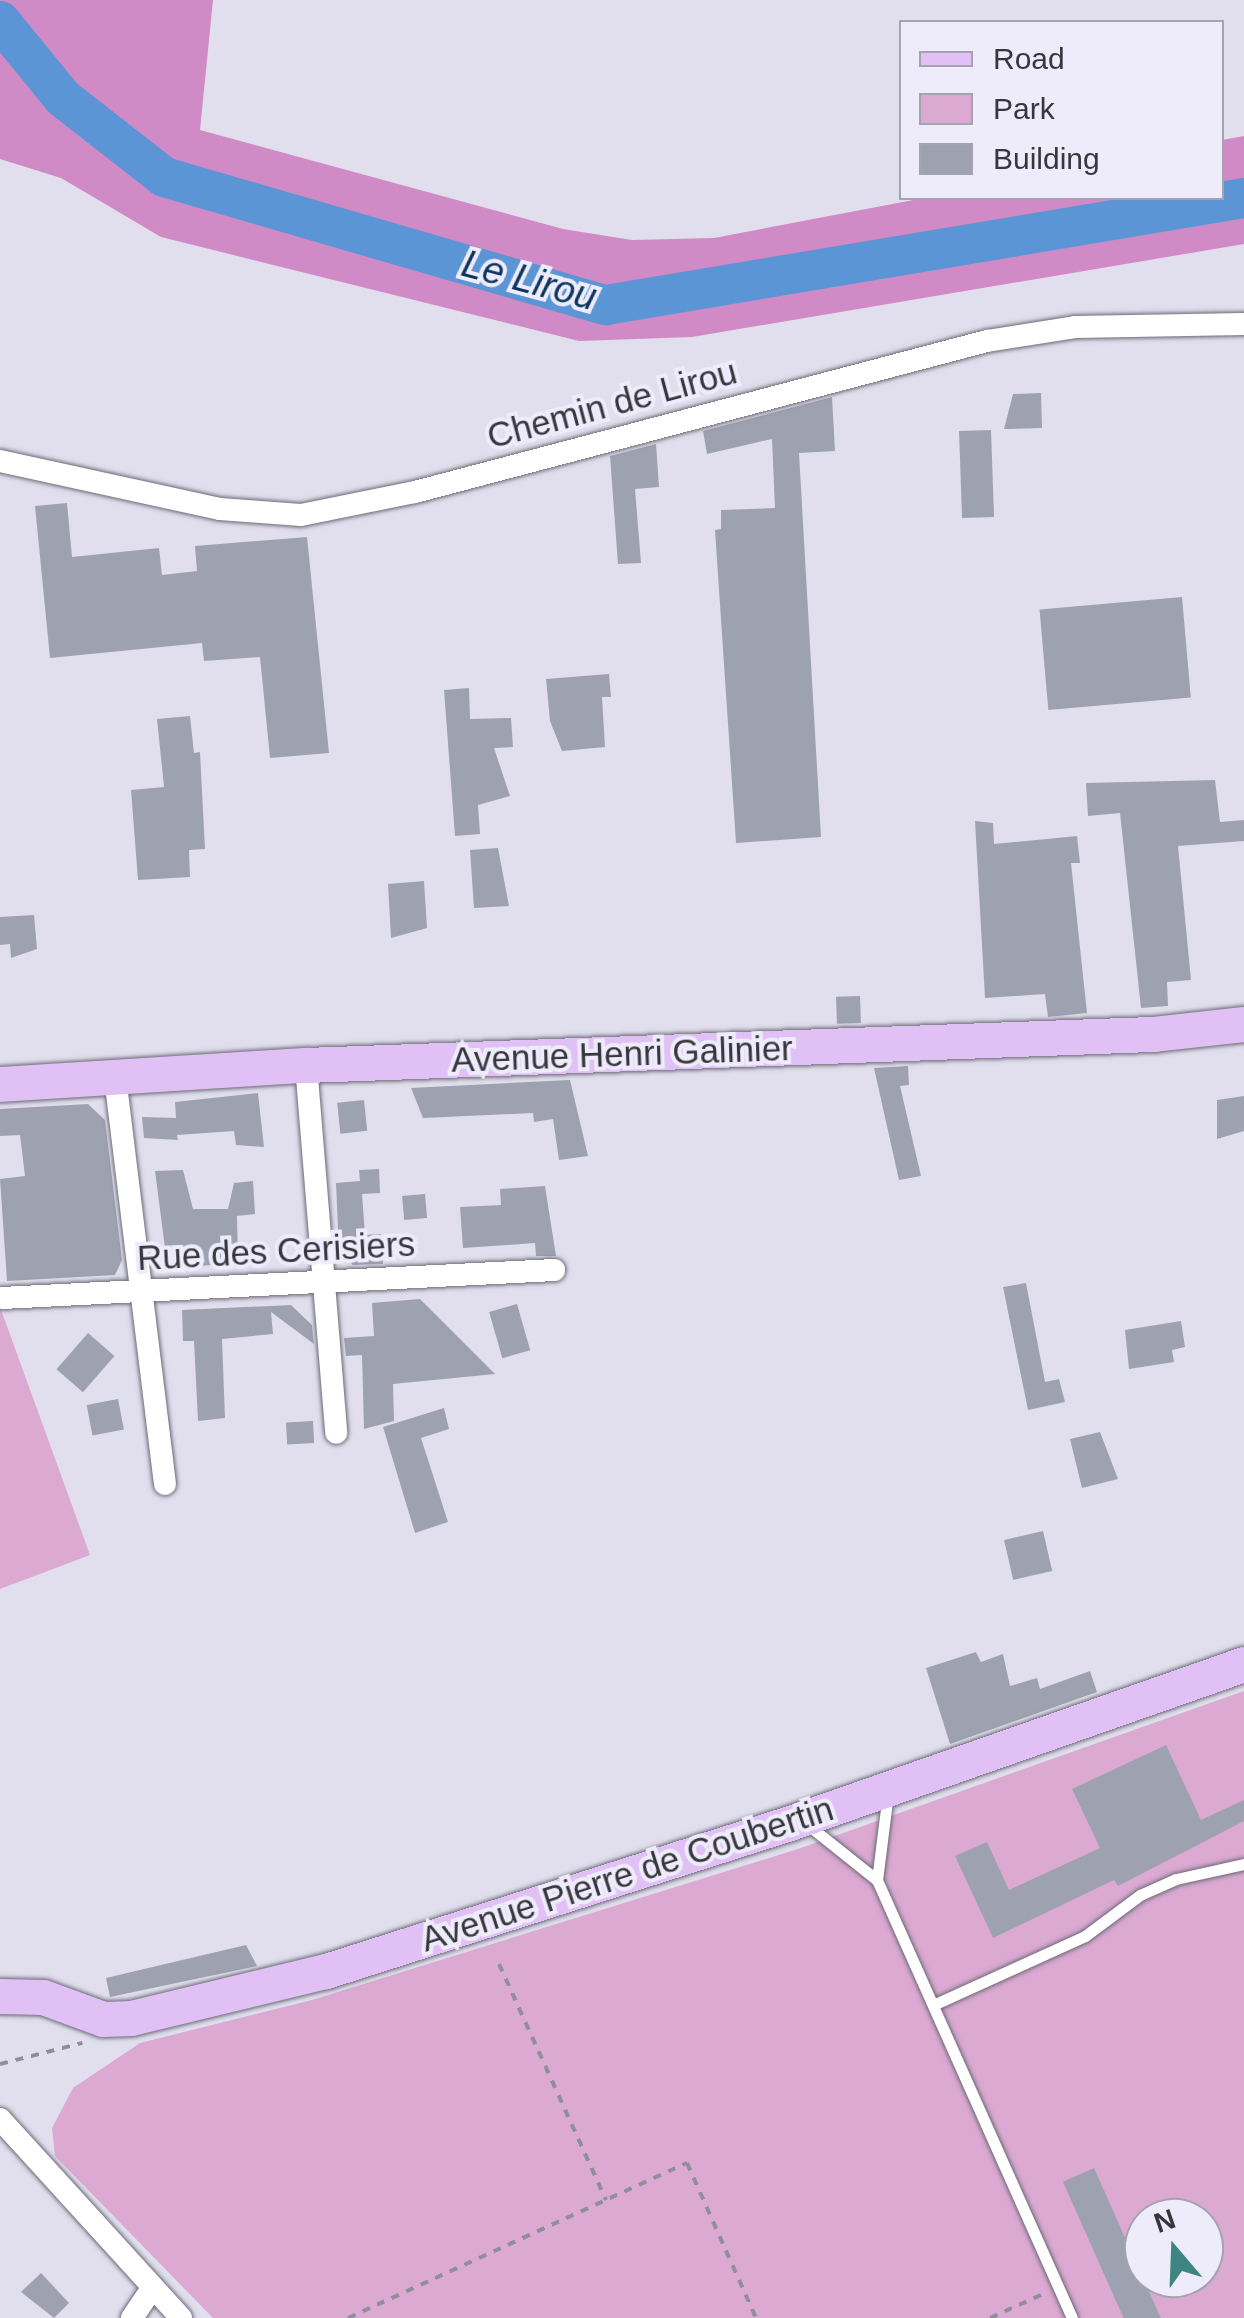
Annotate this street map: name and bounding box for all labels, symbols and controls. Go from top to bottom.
legend [899,20,1224,200]
text: Road [993,42,1065,75]
text: Park [993,92,1055,125]
text: Building [993,142,1100,175]
water label: Le Lirou [457,241,601,321]
street label: Chemin de Lirou [483,350,741,458]
street label: Avenue Henri Galinier [450,1027,794,1081]
street label: Rue des Cerisiers [136,1223,416,1279]
street label: Avenue Pierre de Coubertin [415,1787,839,1961]
north arrow [1124,2198,1224,2298]
text: N [1150,2203,1179,2239]

